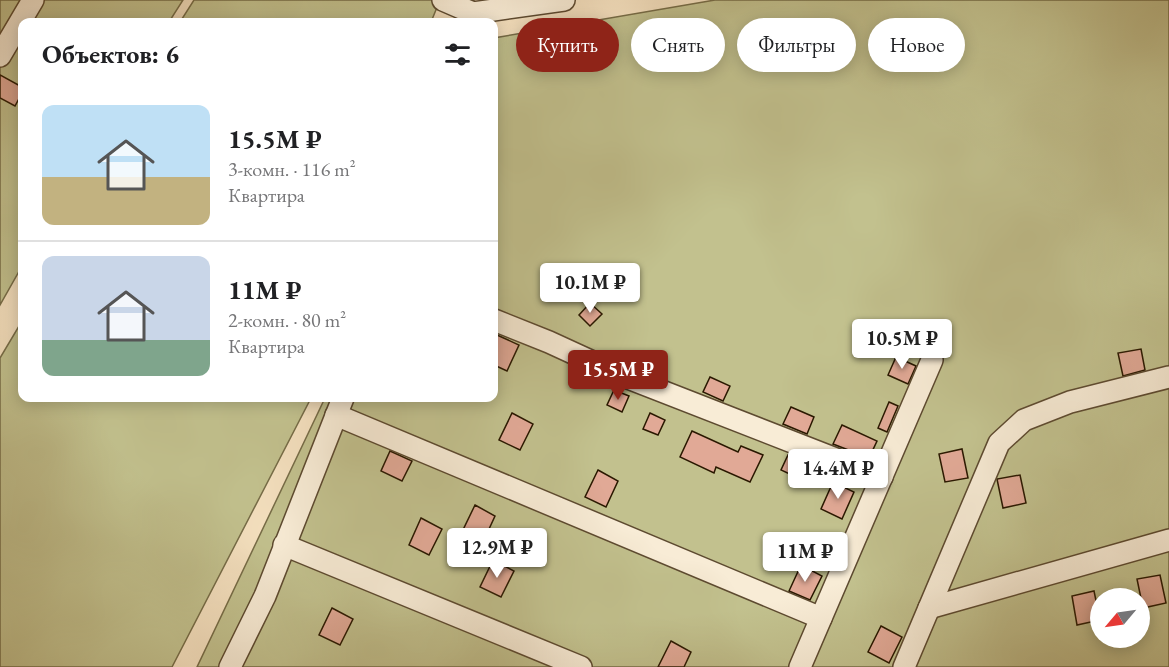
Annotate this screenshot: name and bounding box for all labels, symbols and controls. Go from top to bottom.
chip: Купить [516,18,619,72]
chip: Снять [631,18,725,72]
chip: Фильтры [737,18,856,72]
chip: Новое [868,18,965,72]
text: Объектов: 6 [42,37,179,71]
icon: filters [441,38,474,71]
text: 15.5M ₽ [228,122,322,156]
icon: home [90,129,162,201]
text: 3-комн. · 116 m² [228,156,356,182]
text: Квартира [228,182,305,208]
pin: 10.1M ₽ [535,263,645,314]
text: 10.1M ₽ [554,269,626,295]
text: 11M ₽ [228,273,302,307]
icon: home [90,280,162,352]
text: 2-комн. · 80 m² [228,307,346,333]
pin: 10.5M ₽ [847,319,957,370]
text: 10.5M ₽ [866,325,938,351]
text: Квартира [228,333,305,359]
pin: 15.5M ₽ [563,350,673,401]
text: 15.5M ₽ [582,356,654,382]
pin: 14.4M ₽ [783,449,893,500]
text: 14.4M ₽ [802,455,874,481]
pin: 12.9M ₽ [442,528,552,579]
pin: 11M ₽ [763,532,847,583]
text: 12.9M ₽ [461,534,533,560]
text: 11M ₽ [777,538,833,564]
north arrow [1090,588,1150,648]
map controls [1090,588,1150,648]

